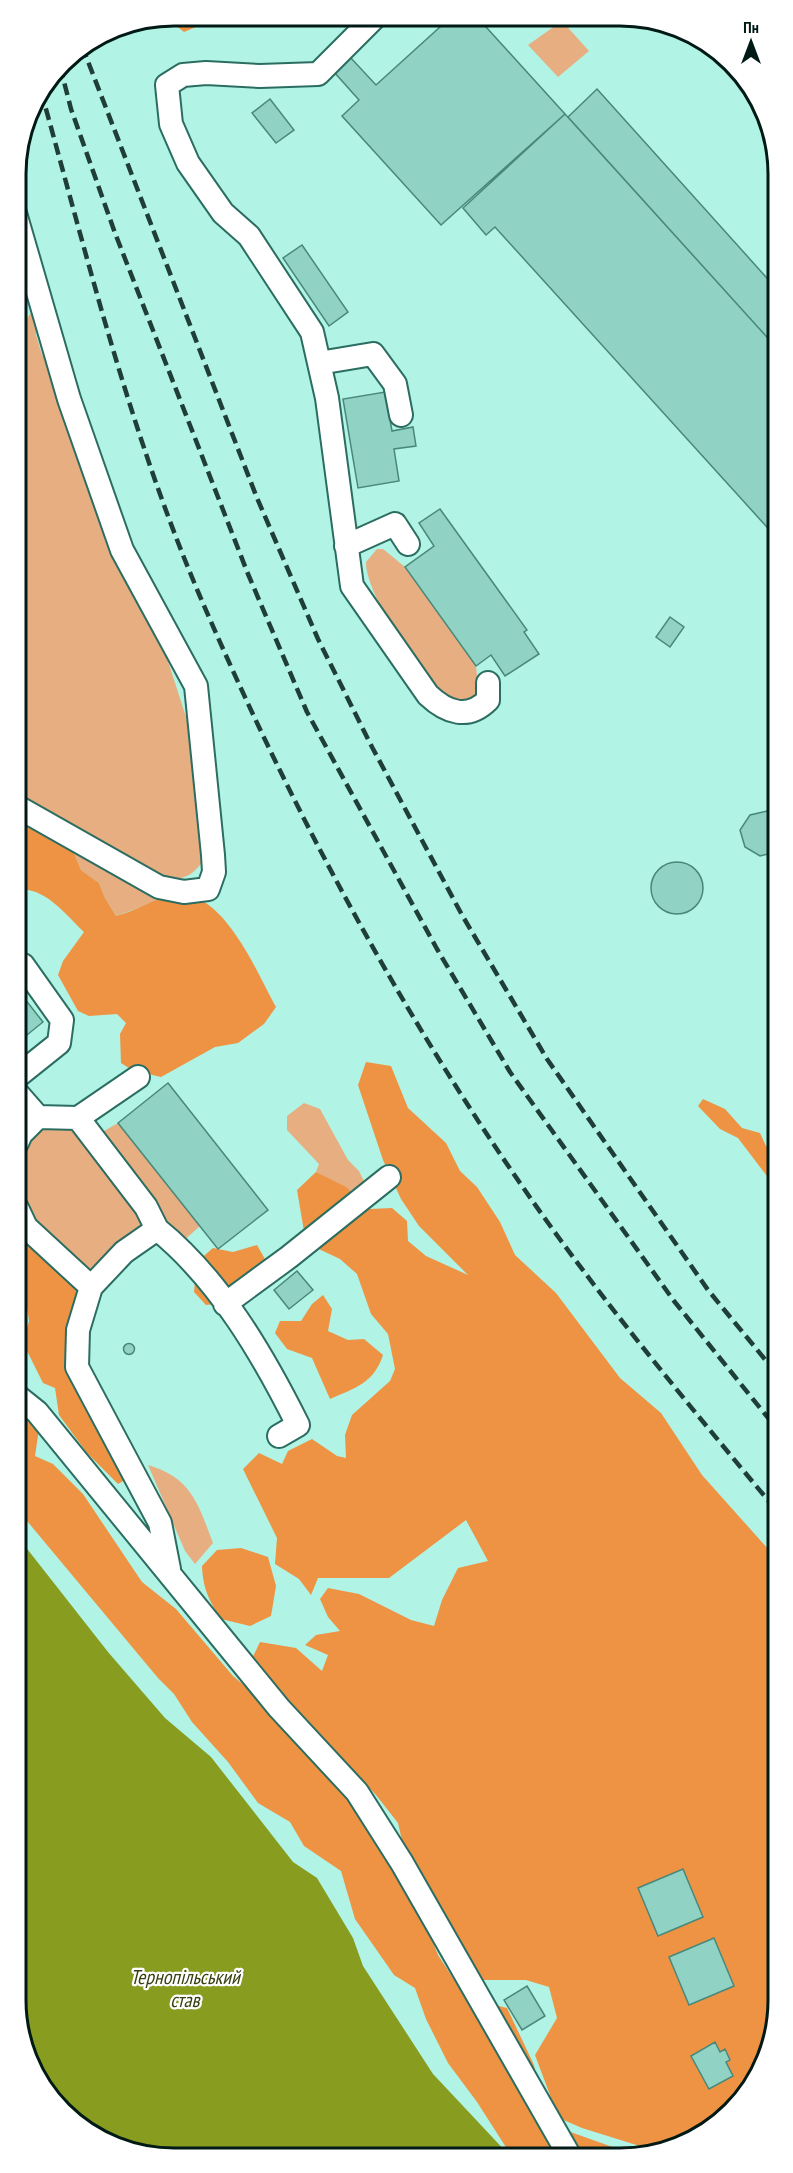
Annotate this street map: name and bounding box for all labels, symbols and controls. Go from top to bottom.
north arrow [721,12,781,72]
text: Пн [743,17,759,37]
water label: Тернопільський став [130,1964,242,2013]

